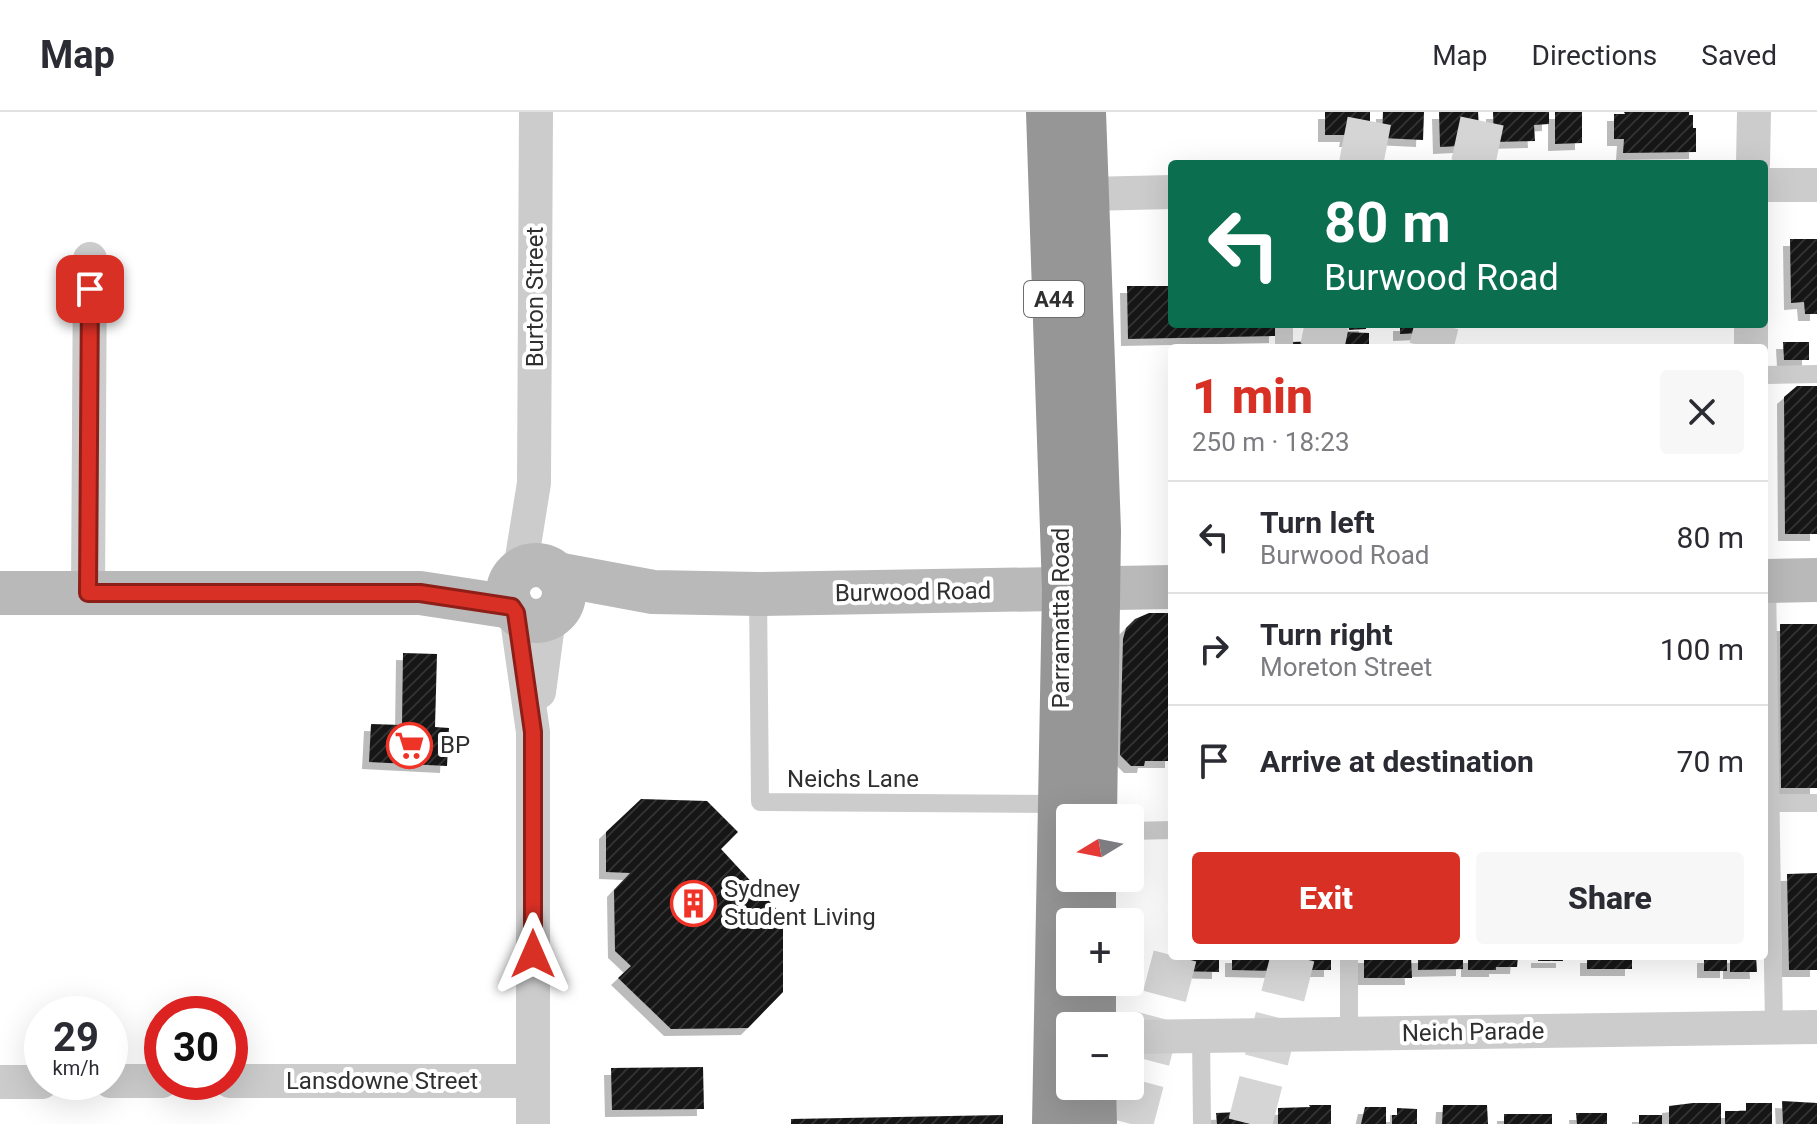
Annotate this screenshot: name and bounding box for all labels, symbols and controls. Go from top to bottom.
text: Map [40,33,115,77]
text: Map [1432,39,1488,72]
text: Directions [1532,39,1657,72]
text: Saved [1701,39,1777,72]
text: 80 m [1324,190,1451,256]
icon: left [1192,192,1296,296]
street label: Burton Street [521,226,549,367]
pin [56,255,124,323]
text: Burwood Road [1324,257,1559,299]
icon: arrive [68,267,112,311]
road number: A44 [1024,281,1084,317]
text: 1 min [1192,368,1313,425]
button: close [1660,370,1744,454]
text: 250 m · 18:23 [1192,427,1350,457]
text: Turn left [1260,505,1375,540]
icon: left [1192,515,1236,559]
text: 80 m [1677,520,1744,555]
street label: Parramatta Road [1047,528,1075,708]
text: Burwood Road [1260,540,1430,570]
street label: Burwood Road [835,577,991,607]
text: Turn right [1260,617,1393,652]
icon: right [1192,627,1236,671]
text: 100 m [1660,632,1744,667]
text: Moreton Street [1260,652,1432,682]
supermarket icon: BP [385,721,433,769]
place label: BP [440,731,470,759]
icon: arrive [1192,739,1236,783]
text: Arrive at destination [1260,744,1534,779]
text: 70 m [1677,744,1744,779]
street label: Neichs Lane [787,765,919,793]
north arrow [1056,804,1144,892]
map controls [1056,804,1144,1100]
button: Exit [1192,852,1460,944]
button: Share [1476,852,1744,944]
place label: Sydney Student Living [724,875,876,931]
building icon: Sydney Student Living [669,879,717,927]
button: + [1056,908,1144,996]
position arrow [491,912,575,996]
speed limit sign: 30 [144,996,248,1100]
button: − [1056,1012,1144,1100]
text: 29 [53,1014,99,1061]
street label: Neich Parade [1402,1017,1544,1047]
text: km/h [53,1056,99,1080]
street label: Lansdowne Street [286,1067,478,1095]

